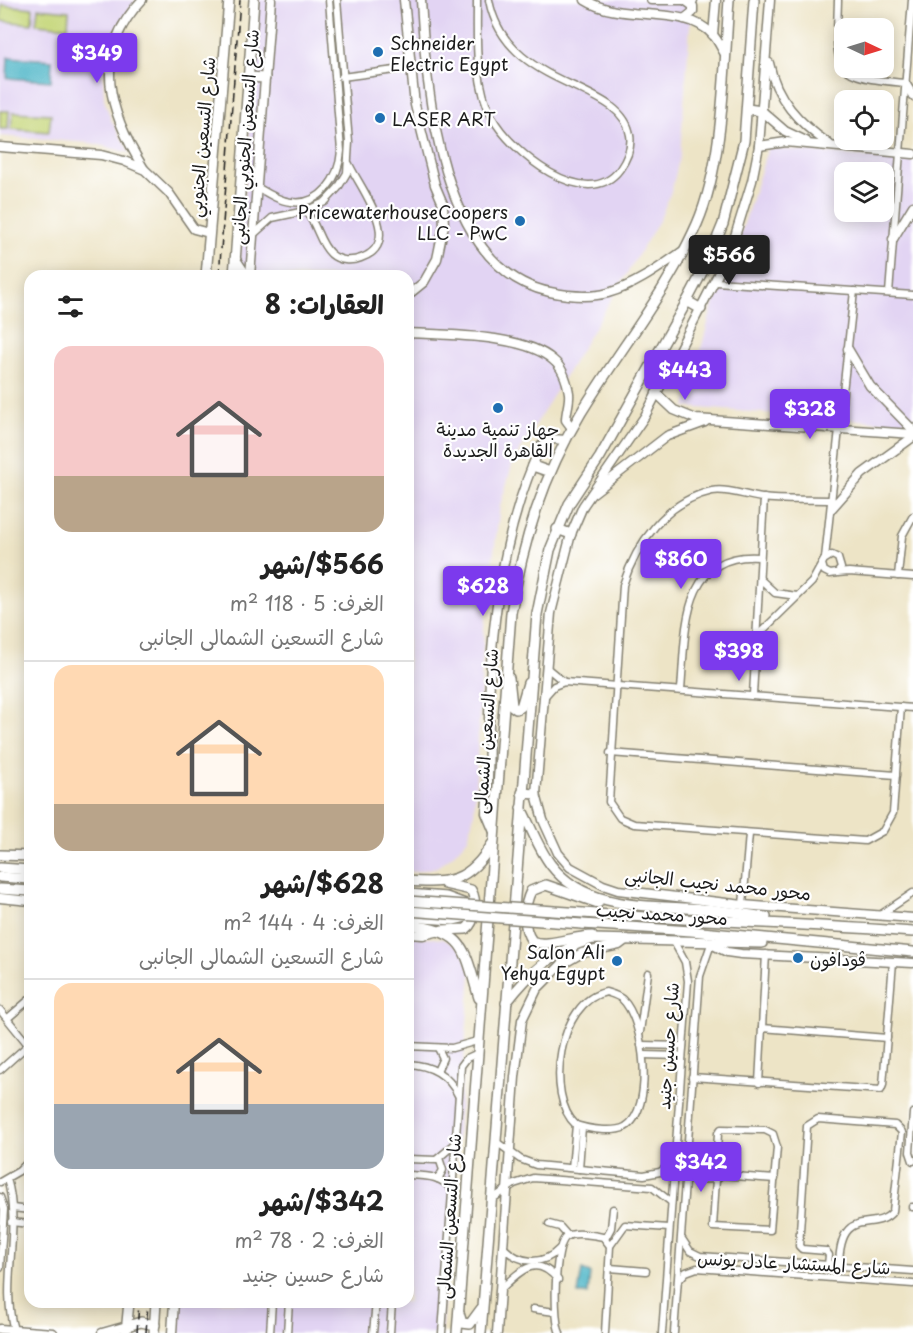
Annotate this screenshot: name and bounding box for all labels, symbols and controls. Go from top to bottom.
north arrow [834,18,894,78]
map controls [834,18,894,222]
street label: شارع التسعين الجنوبي الجانبى [223,28,269,246]
place label: Schneider Electric Egypt [390,29,508,77]
pin: $349 [61,33,133,84]
text: $349 [71,37,123,67]
marker: Schneider Electric Egypt [371,45,385,59]
street label: شارع التسعين الجنوبي [181,56,225,219]
button: locate [834,90,894,150]
place label: LASER ART [392,105,496,132]
marker: LASER ART [373,111,387,125]
button: layers [834,162,894,222]
place label: PricewaterhouseCoopers LLC - PwC [297,198,508,246]
marker: PricewaterhouseCoopers LLC - PwC [513,214,527,228]
pin: $566 [693,235,765,286]
text: $566 [703,239,755,269]
text: العقارات: 8 [265,284,384,323]
icon: filters [54,290,87,323]
pin: $443 [649,350,721,401]
text: $443 [658,354,712,384]
icon: home [165,385,273,493]
pin: $328 [774,389,846,440]
text: $328 [784,393,836,423]
marker: جهاز تنمية مدينة القاهرة الجديدة [491,401,505,415]
place label: جهاز تنمية مدينة القاهرة الجديدة [437,415,559,463]
pin: $860 [645,539,717,590]
text: $860 [654,543,708,573]
text: $566/شهر [262,544,384,583]
pin: $628 [447,566,519,617]
text: $628 [457,570,509,600]
text: الغرف: 5 · 118 m² [230,588,384,618]
text: شارع التسعين الشمالى الجانبى [139,622,384,652]
pin: $398 [703,631,775,682]
text: $398 [714,635,764,665]
street label: شارع التسعين الشمالى [466,647,504,815]
icon: home [165,704,273,812]
street label: محور محمد نجيب الجانبى [624,860,812,906]
text: $628/شهر [262,863,384,902]
street label: محور محمد نجيب [595,895,729,931]
text: الغرف: 4 · 144 m² [223,907,384,937]
place label: Salon Ali Yehya Egypt [500,938,605,986]
text: شارع التسعين الشمالى الجانبى [139,941,384,971]
place label: ڤودافون [810,945,866,972]
marker: ڤودافون [791,951,805,965]
marker: Salon Ali Yehya Egypt [610,954,624,968]
street label: شارع حسين جنيد [649,981,685,1111]
icon: home [165,1022,273,1130]
street label: شارع التسعين الشمالى [429,1132,467,1300]
pin: $342 [665,1142,737,1193]
text: $342 [674,1146,728,1176]
text: $342/شهر [261,1181,384,1220]
text: الغرف: 2 · 78 m² [235,1225,384,1255]
street label: شارع المستشار عادل يونس [697,1243,891,1281]
text: شارع حسين جنيد [242,1259,384,1289]

